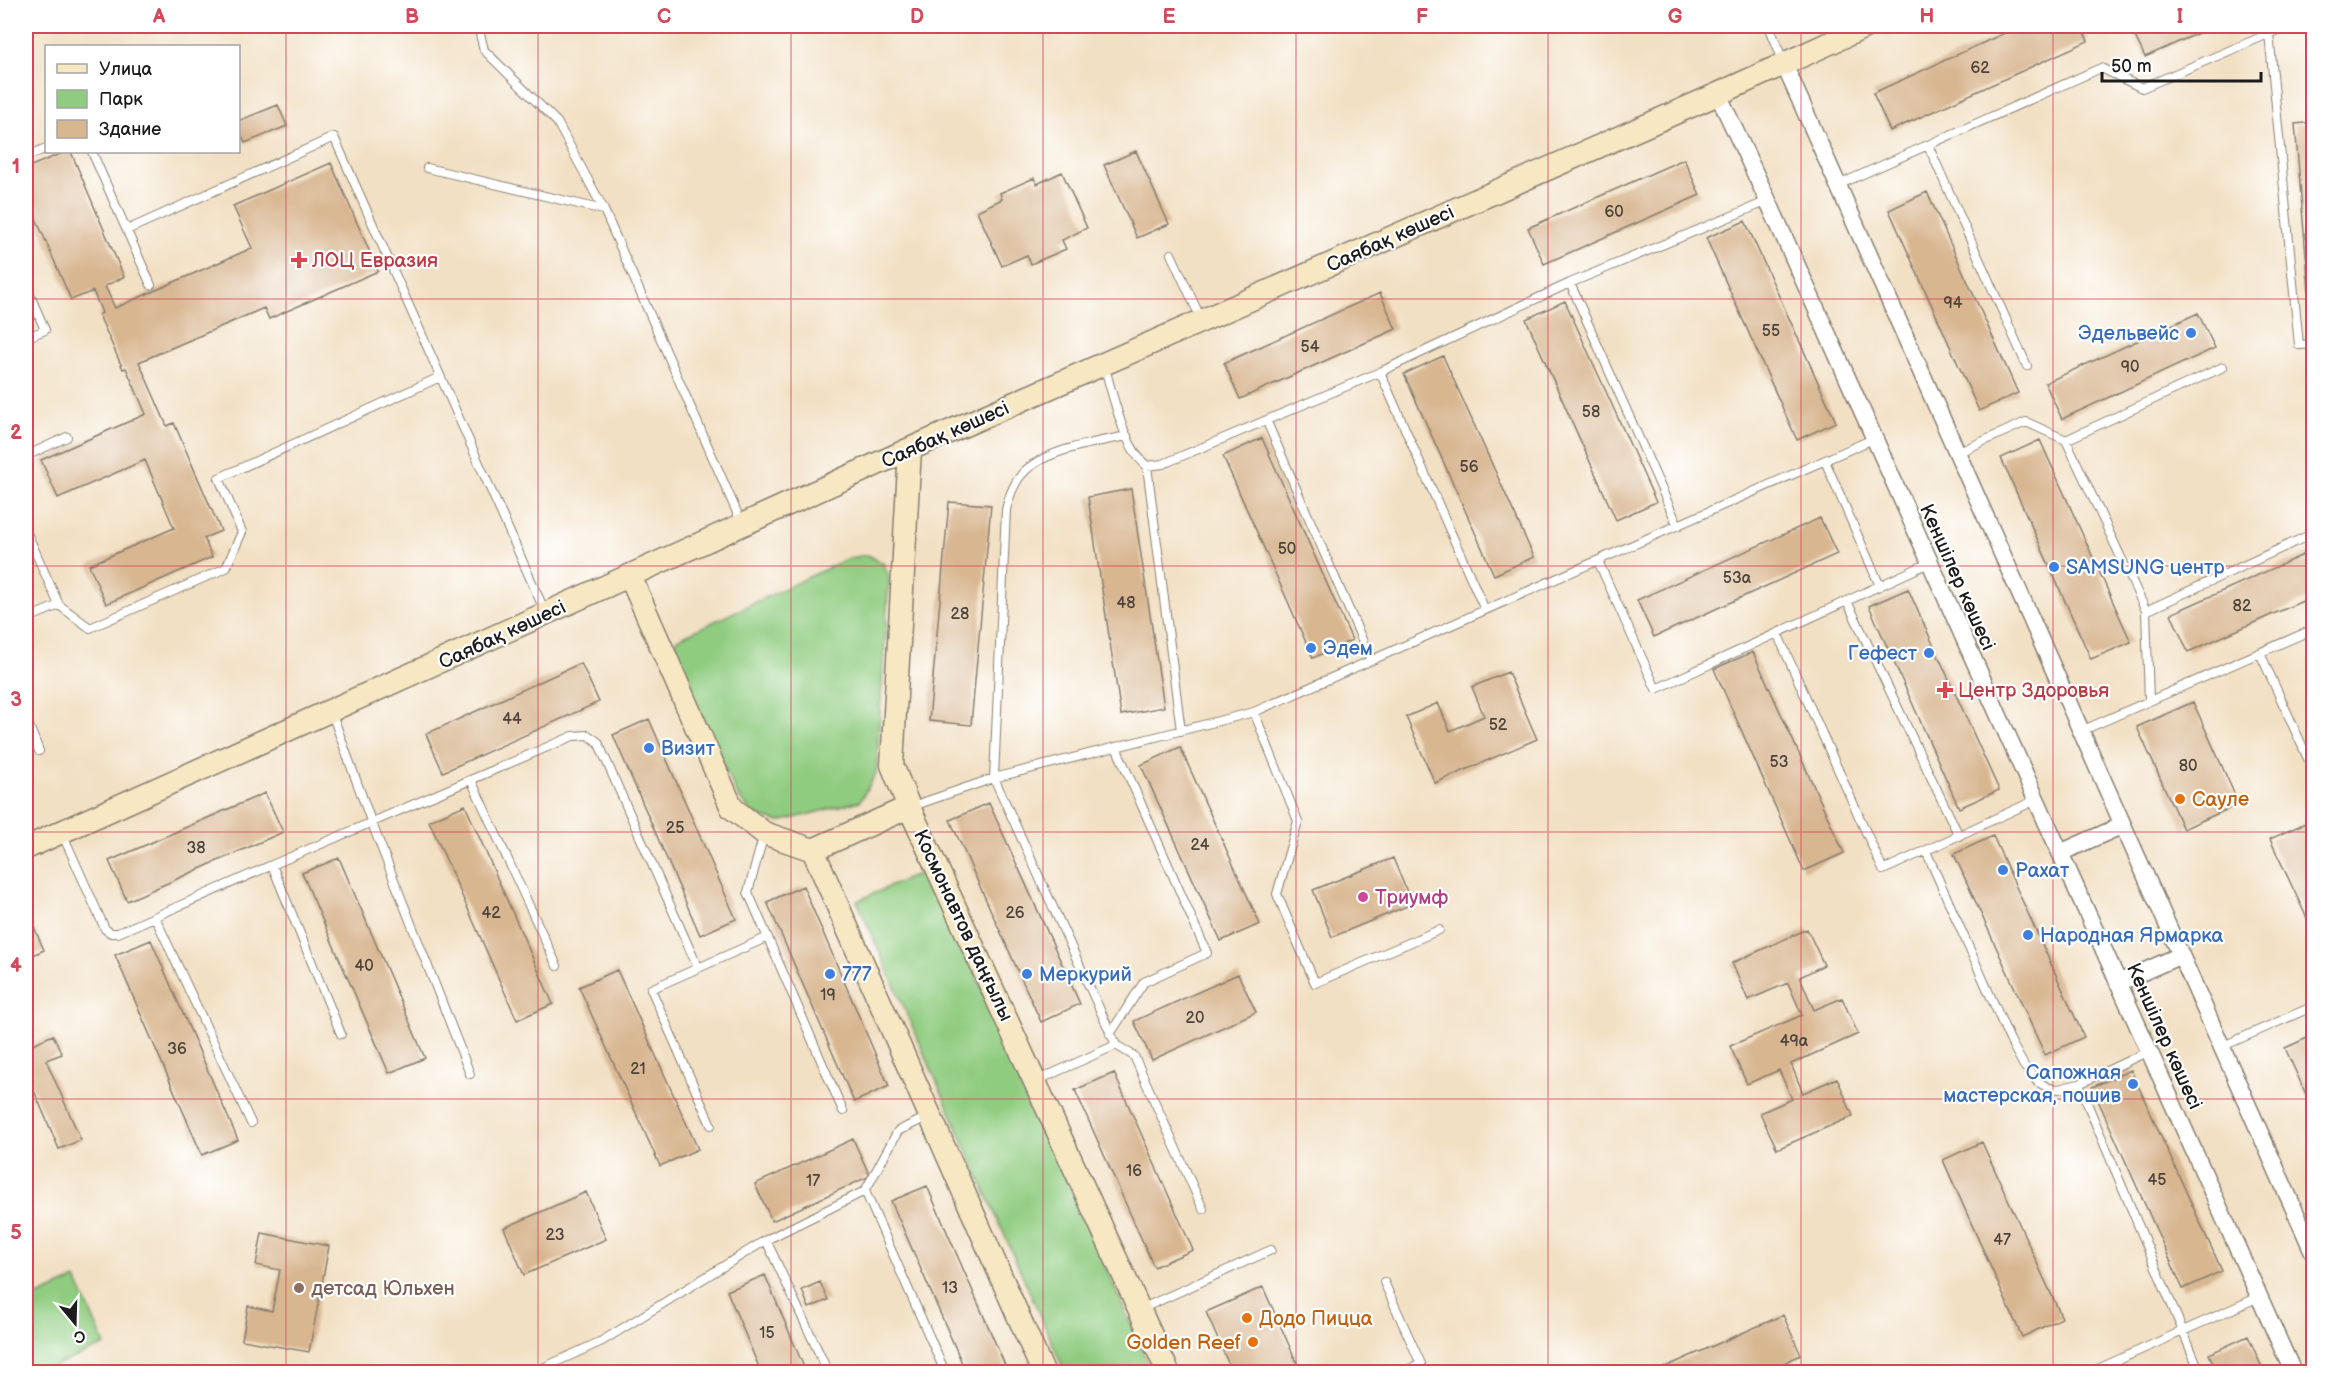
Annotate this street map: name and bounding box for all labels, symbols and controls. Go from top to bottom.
text: A [152,5,166,29]
text: B [405,5,419,29]
text: C [657,5,671,29]
text: D [910,5,924,29]
text: E [1163,5,1176,29]
text: F [1416,5,1428,29]
text: G [1668,5,1683,29]
text: H [1920,5,1934,29]
text: I [2177,5,2183,29]
legend [45,45,240,153]
scale bar [2102,45,2261,83]
text: 50 m [2111,56,2152,77]
text: Улица [99,59,153,80]
house number: 62 [1970,59,1990,78]
text: Парк [99,89,143,110]
text: Здание [99,119,161,140]
text: 1 [12,155,20,179]
street label: Саябақ көшесі [1323,200,1458,278]
house number: 60 [1604,203,1624,222]
place label: ЛОЦ Евразия [311,249,438,273]
marker: ЛОЦ Евразия [290,251,308,269]
house number: 94 [1943,294,1963,313]
house number: 55 [1762,322,1780,341]
place label: Эдельвейс [2078,322,2179,346]
marker: Эдельвейс [2184,326,2198,340]
house number: 54 [1301,338,1320,357]
house number: 90 [2121,358,2139,377]
street label: Саябақ көшесі [878,396,1013,474]
house number: 58 [1582,403,1600,422]
text: 2 [10,421,22,445]
house number: 56 [1460,458,1479,477]
street label: Кеншілер көшесі [1914,501,2000,654]
house number: 50 [1278,540,1296,559]
place label: SAMSUNG центр [2066,556,2225,580]
marker: SAMSUNG центр [2047,560,2061,574]
house number: 53а [1723,569,1752,588]
house number: 48 [1116,594,1136,613]
street label: Саябақ көшесі [435,595,570,675]
house number: 82 [2233,597,2252,616]
house number: 28 [951,605,969,624]
place label: Эдем [1323,637,1373,661]
marker: Эдем [1304,641,1318,655]
place label: Гефест [1848,642,1918,666]
marker: Гефест [1922,646,1936,660]
place label: Центр Здоровья [1958,679,2109,703]
marker: Центр Здоровья [1936,681,1954,699]
text: 3 [10,688,22,712]
house number: 44 [502,710,522,729]
house number: 52 [1489,716,1508,735]
place label: Визит [661,737,716,761]
marker: Визит [642,741,656,755]
house number: 53 [1769,753,1789,772]
house number: 80 [2179,757,2197,776]
place label: Сауле [2192,788,2249,812]
marker: Сауле [2173,792,2187,806]
house number: 25 [666,819,684,838]
street label: Космонавтов даңғылы [908,826,1018,1025]
house number: 24 [1191,836,1210,855]
house number: 38 [186,839,206,858]
place label: Рахат [2015,859,2070,883]
marker: Рахат [1996,863,2010,877]
place label: Триумф [1375,886,1448,910]
marker: Триумф [1356,890,1370,904]
house number: 42 [481,904,501,923]
house number: 26 [1005,904,1025,923]
place label: Народная Ярмарка [2040,924,2223,948]
marker: Народная Ярмарка [2021,928,2035,942]
text: 4 [10,954,22,978]
house number: 40 [354,957,374,976]
street label: Кеншілер көшесі [2121,960,2207,1113]
place label: 777 [842,963,872,987]
place label: Меркурий [1039,963,1132,987]
marker: 777 [823,967,837,981]
marker: Меркурий [1020,967,1034,981]
house number: 19 [820,986,836,1005]
house number: 20 [1186,1009,1204,1028]
house number: 49а [1780,1032,1809,1051]
house number: 36 [167,1040,187,1059]
house number: 21 [630,1060,646,1079]
place label: Сапожная мастерская, пошив [1943,1061,2122,1108]
marker: Сапожная мастерская, пошив [2126,1077,2140,1091]
house number: 16 [1126,1162,1142,1181]
house number: 45 [2148,1171,2166,1190]
house number: 17 [806,1172,820,1191]
text: 5 [10,1221,22,1245]
house number: 23 [546,1226,565,1245]
house number: 47 [1993,1231,2011,1250]
place label: детсад Юльхен [311,1277,455,1301]
house number: 13 [942,1279,958,1298]
marker: детсад Юльхен [292,1281,306,1295]
north arrow [45,1293,105,1353]
place label: Додо Пицца [1259,1307,1373,1331]
marker: Додо Пицца [1240,1311,1254,1325]
house number: 15 [759,1324,775,1343]
text: С [71,1325,88,1347]
place label: Golden Reef [1126,1331,1241,1355]
marker: Golden Reef [1246,1335,1260,1349]

